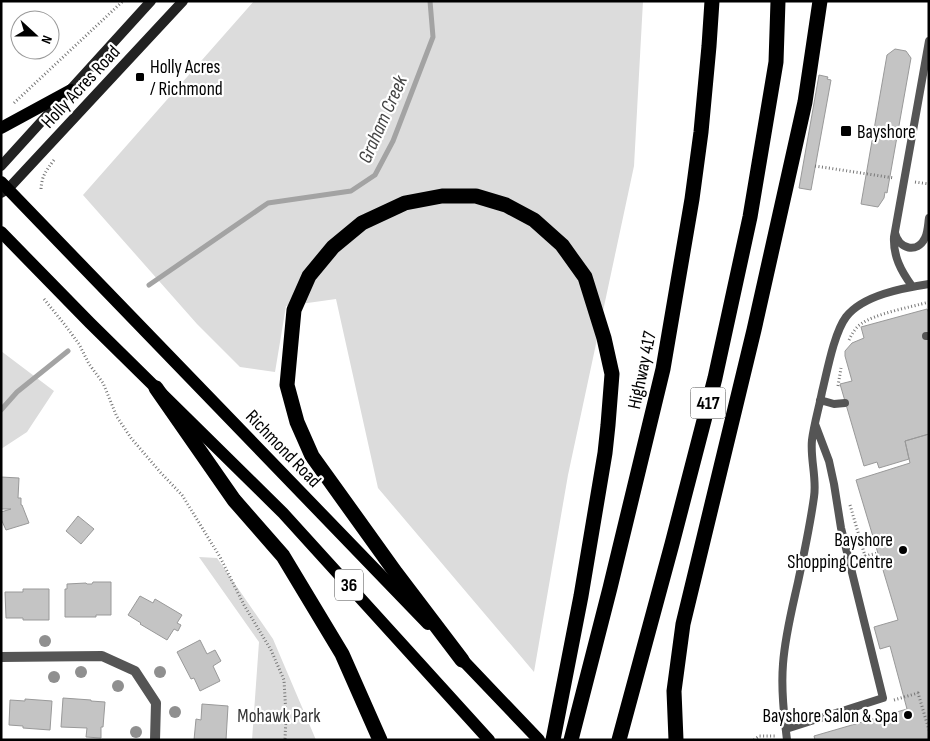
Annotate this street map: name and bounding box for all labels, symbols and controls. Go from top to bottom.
north arrow [10,10,60,60]
text: N [37,33,56,46]
street label: Holly Acres Road [37,41,125,133]
place label: Holly Acres / Richmond [150,56,223,101]
marker: Holly Acres / Richmond [134,71,146,83]
water label: Graham Creek [353,71,413,167]
place label: Bayshore [857,121,916,144]
marker: Bayshore [839,124,853,138]
street label: Highway 417 [623,329,662,411]
road number: 417 [690,388,726,418]
street label: Richmond Road [240,405,326,493]
place label: Bayshore Shopping Centre [787,529,893,574]
marker: Bayshore Shopping Centre [897,544,909,556]
road number: 36 [335,570,363,600]
park label: Mohawk Park [237,705,321,728]
place label: Bayshore Salon & Spa [762,705,898,728]
marker: Bayshore Salon & Spa [902,709,914,721]

